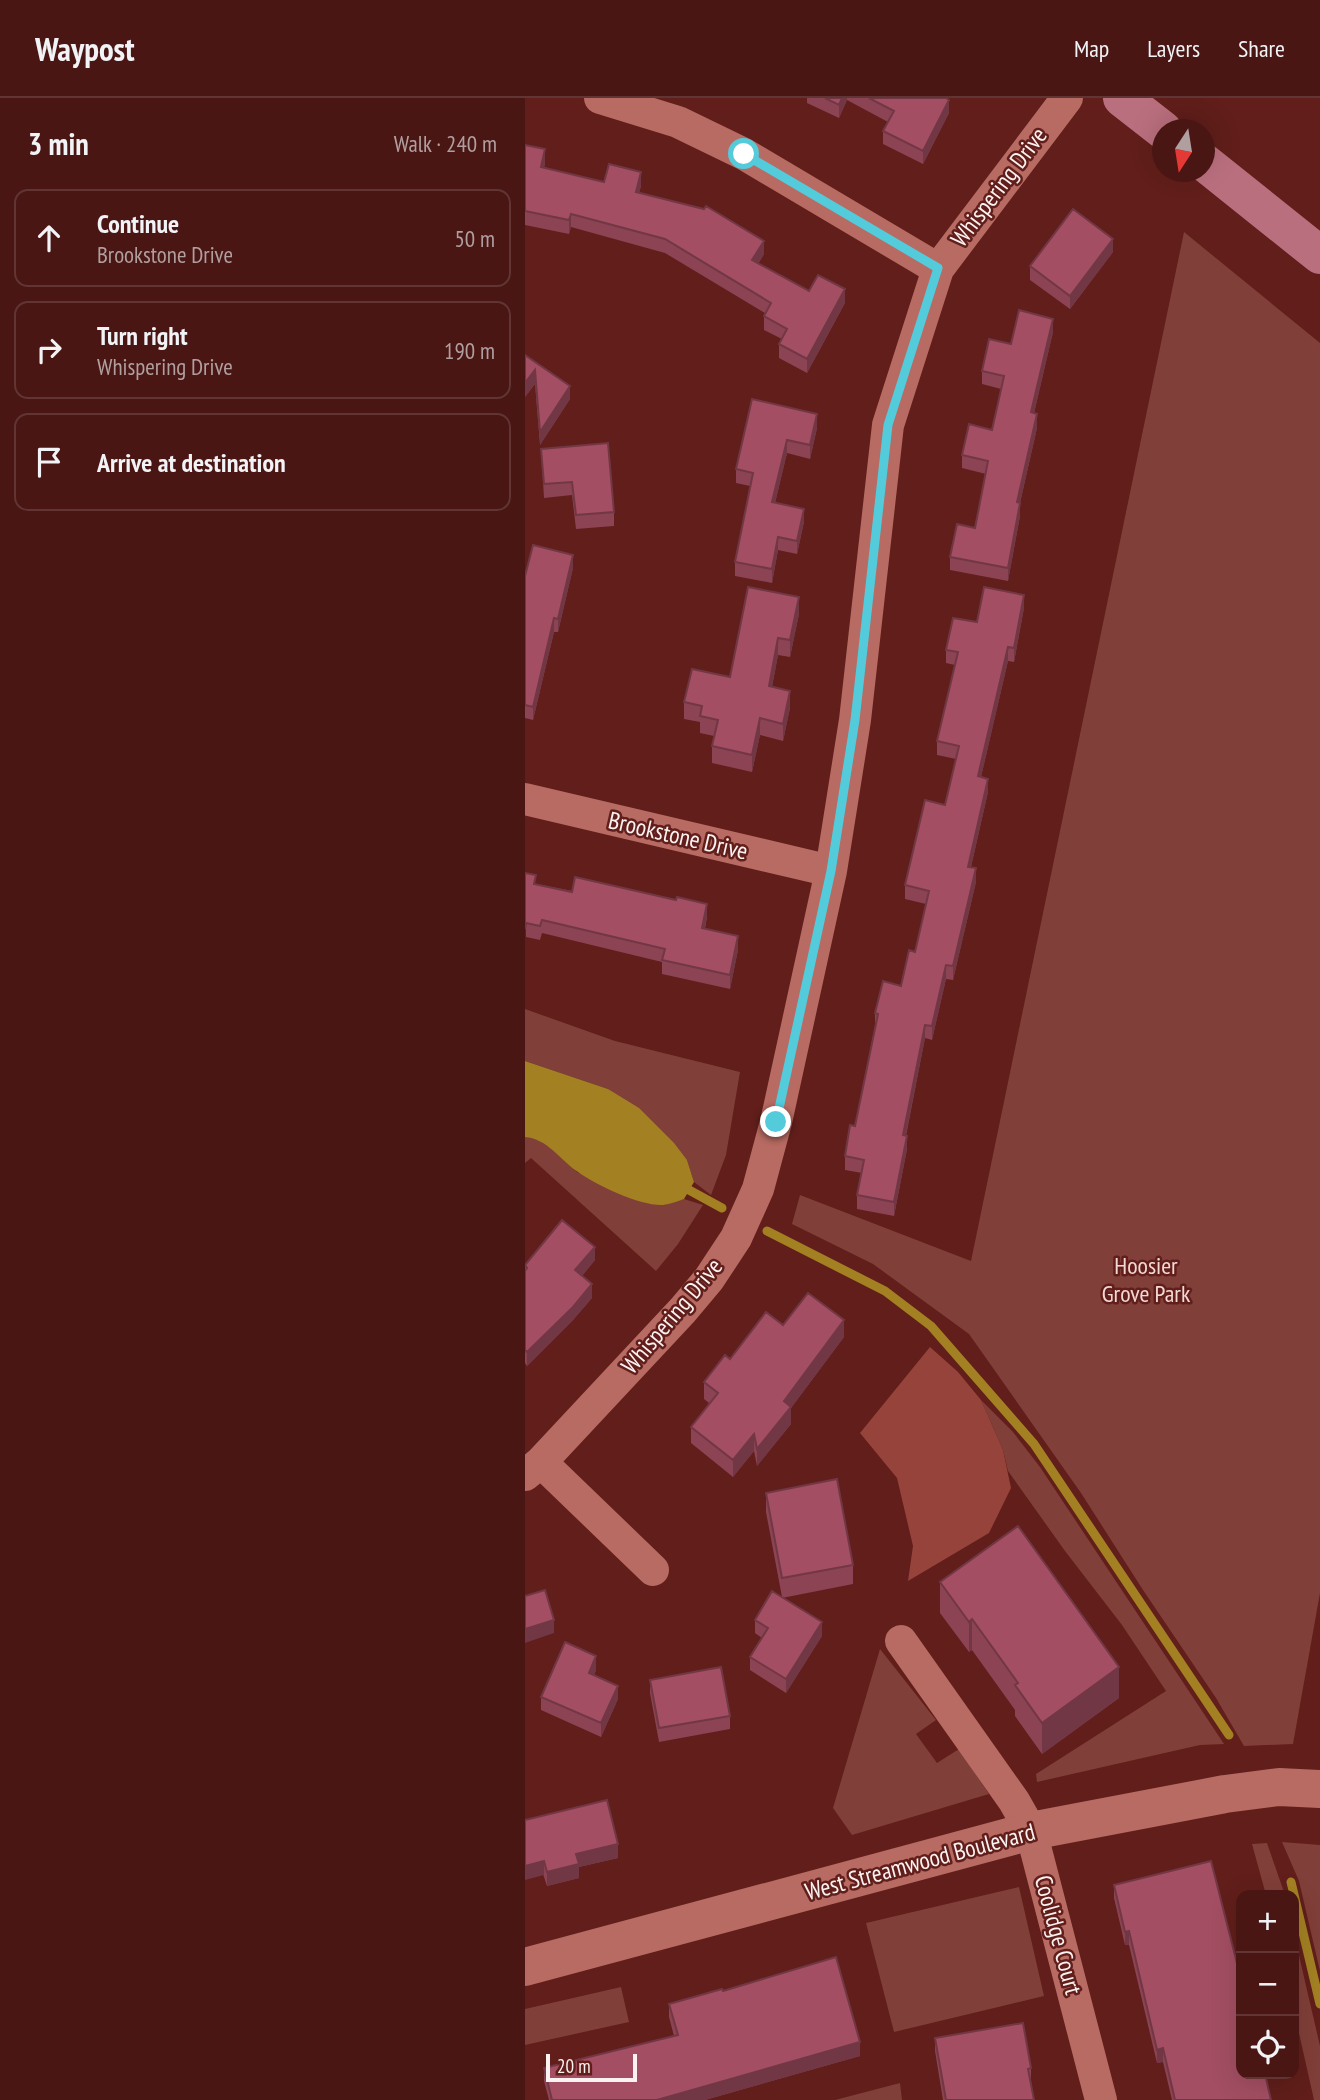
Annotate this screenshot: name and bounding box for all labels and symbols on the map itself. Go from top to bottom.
north arrow [1152,119,1215,182]
street label: Whispering Drive [944,121,1054,253]
route start [728,138,759,169]
street label: Brookstone Drive [605,804,751,867]
route end [760,1106,791,1137]
park label: Hoosier Grove Park [1102,1250,1191,1309]
street label: Whispering Drive [614,1251,729,1380]
street label: West Streamwood Boulevard [801,1816,1038,1907]
street label: Coolidge Court [1028,1872,1089,1998]
scale bar [546,2051,637,2083]

